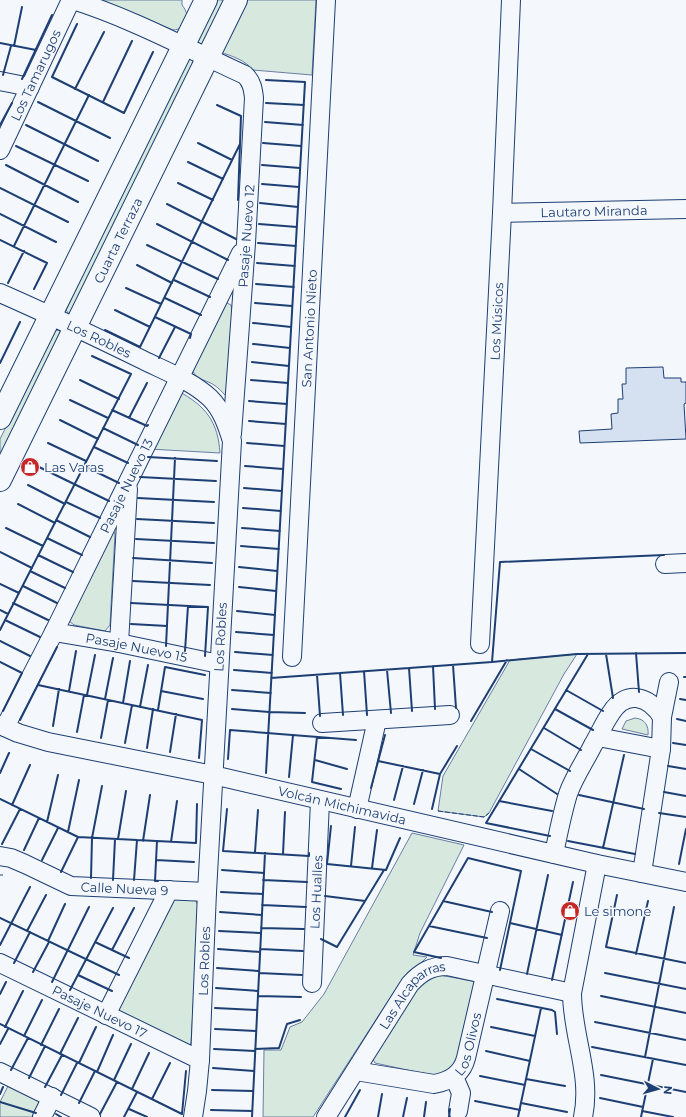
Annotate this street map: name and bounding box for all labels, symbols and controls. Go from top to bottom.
street label: Los Tamarugos [7,27,64,123]
street label: Pasaje Nuevo 12 [234,184,258,288]
street label: Cuarta Terraza [90,195,146,286]
street label: Lautaro Miranda [540,202,648,220]
street label: San Antonio Nieto [298,269,320,388]
street label: Los Músicos [486,282,506,361]
street label: Los Robles [64,316,134,361]
street label: Pasaje Nuevo 13 [96,436,156,536]
shop icon: Las Varas [19,456,41,478]
place label: Las Varas [44,459,104,475]
street label: Los Robles [210,602,230,672]
street label: Pasaje Nuevo 15 [85,630,189,665]
street label: Volcán Michimavida [277,782,408,828]
street label: Los Hualles [306,855,326,929]
street label: Calle Nueva 9 [80,878,169,898]
shop icon: Le simone [559,900,581,922]
place label: Le simone [584,903,651,919]
street label: Los Robles [195,926,213,996]
street label: Las Alcaparras [376,958,446,1032]
street label: Pasaje Nuevo 17 [50,982,150,1041]
street label: Los Olivos [451,1011,484,1079]
north arrow [638,1069,678,1109]
text: N [661,1085,675,1095]

